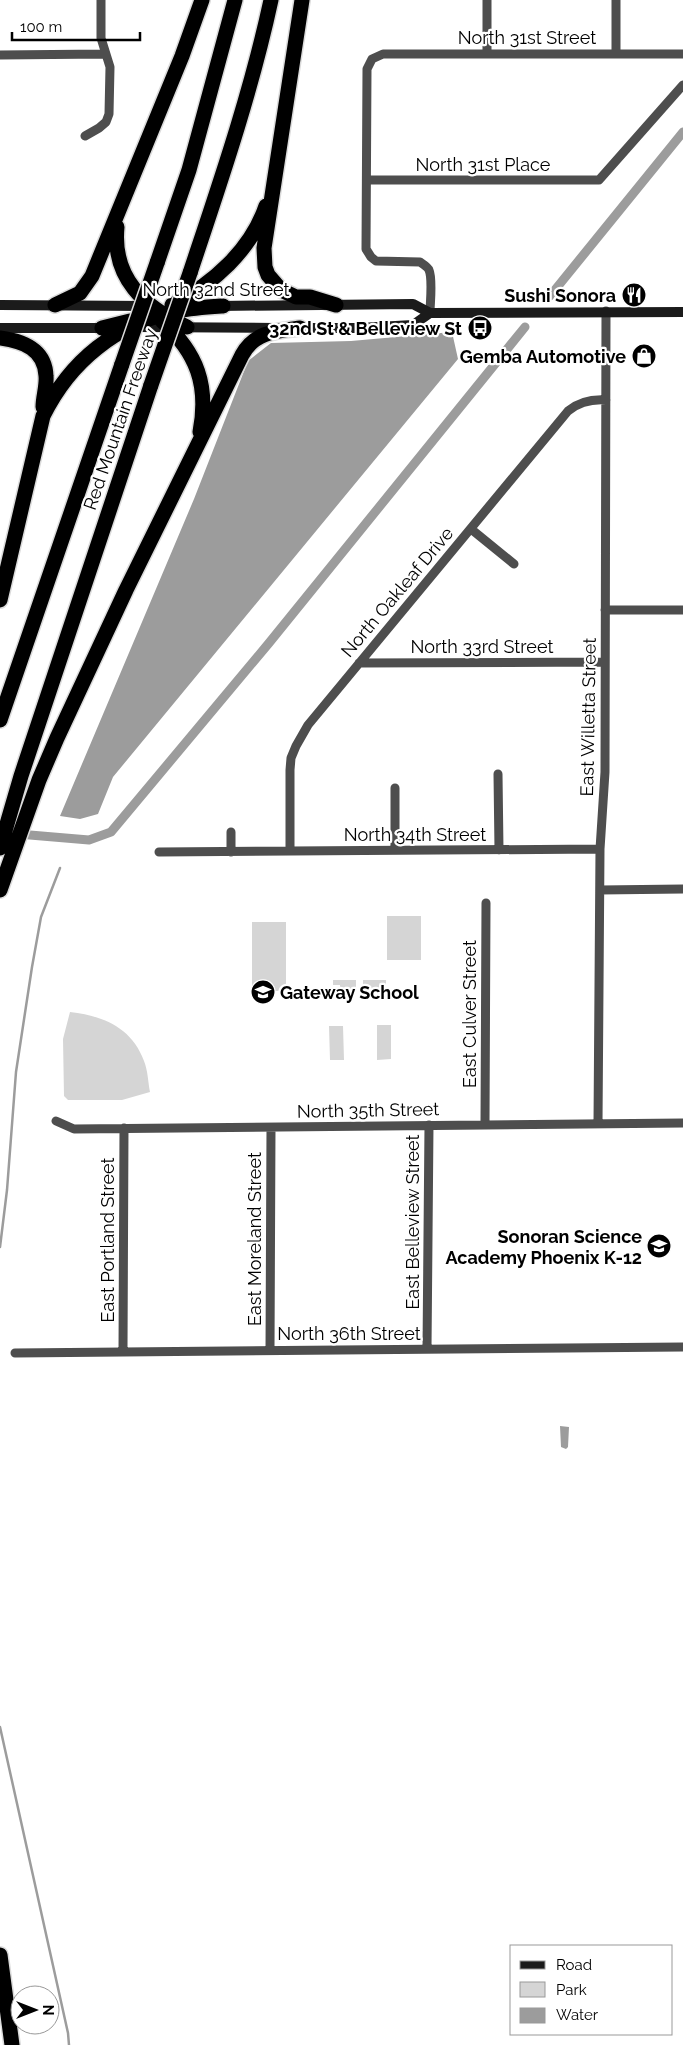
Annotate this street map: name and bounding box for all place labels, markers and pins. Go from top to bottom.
restaurant icon: Sushi Sonora [621,282,647,308]
place label: Sushi Sonora [504,285,616,306]
bus stop icon: 32nd St & Belleview St [467,315,493,341]
place label: 32nd St & Belleview St [269,318,462,339]
shop icon: Gemba Automotive [631,343,657,369]
place label: Gemba Automotive [460,346,626,367]
school or university icon: Gateway School [250,979,276,1005]
place label: Gateway School [280,982,419,1003]
place label: Sonoran Science Academy Phoenix K-12 [445,1226,642,1268]
school or university icon: Sonoran Science Academy Phoenix K-12 [646,1233,672,1259]

